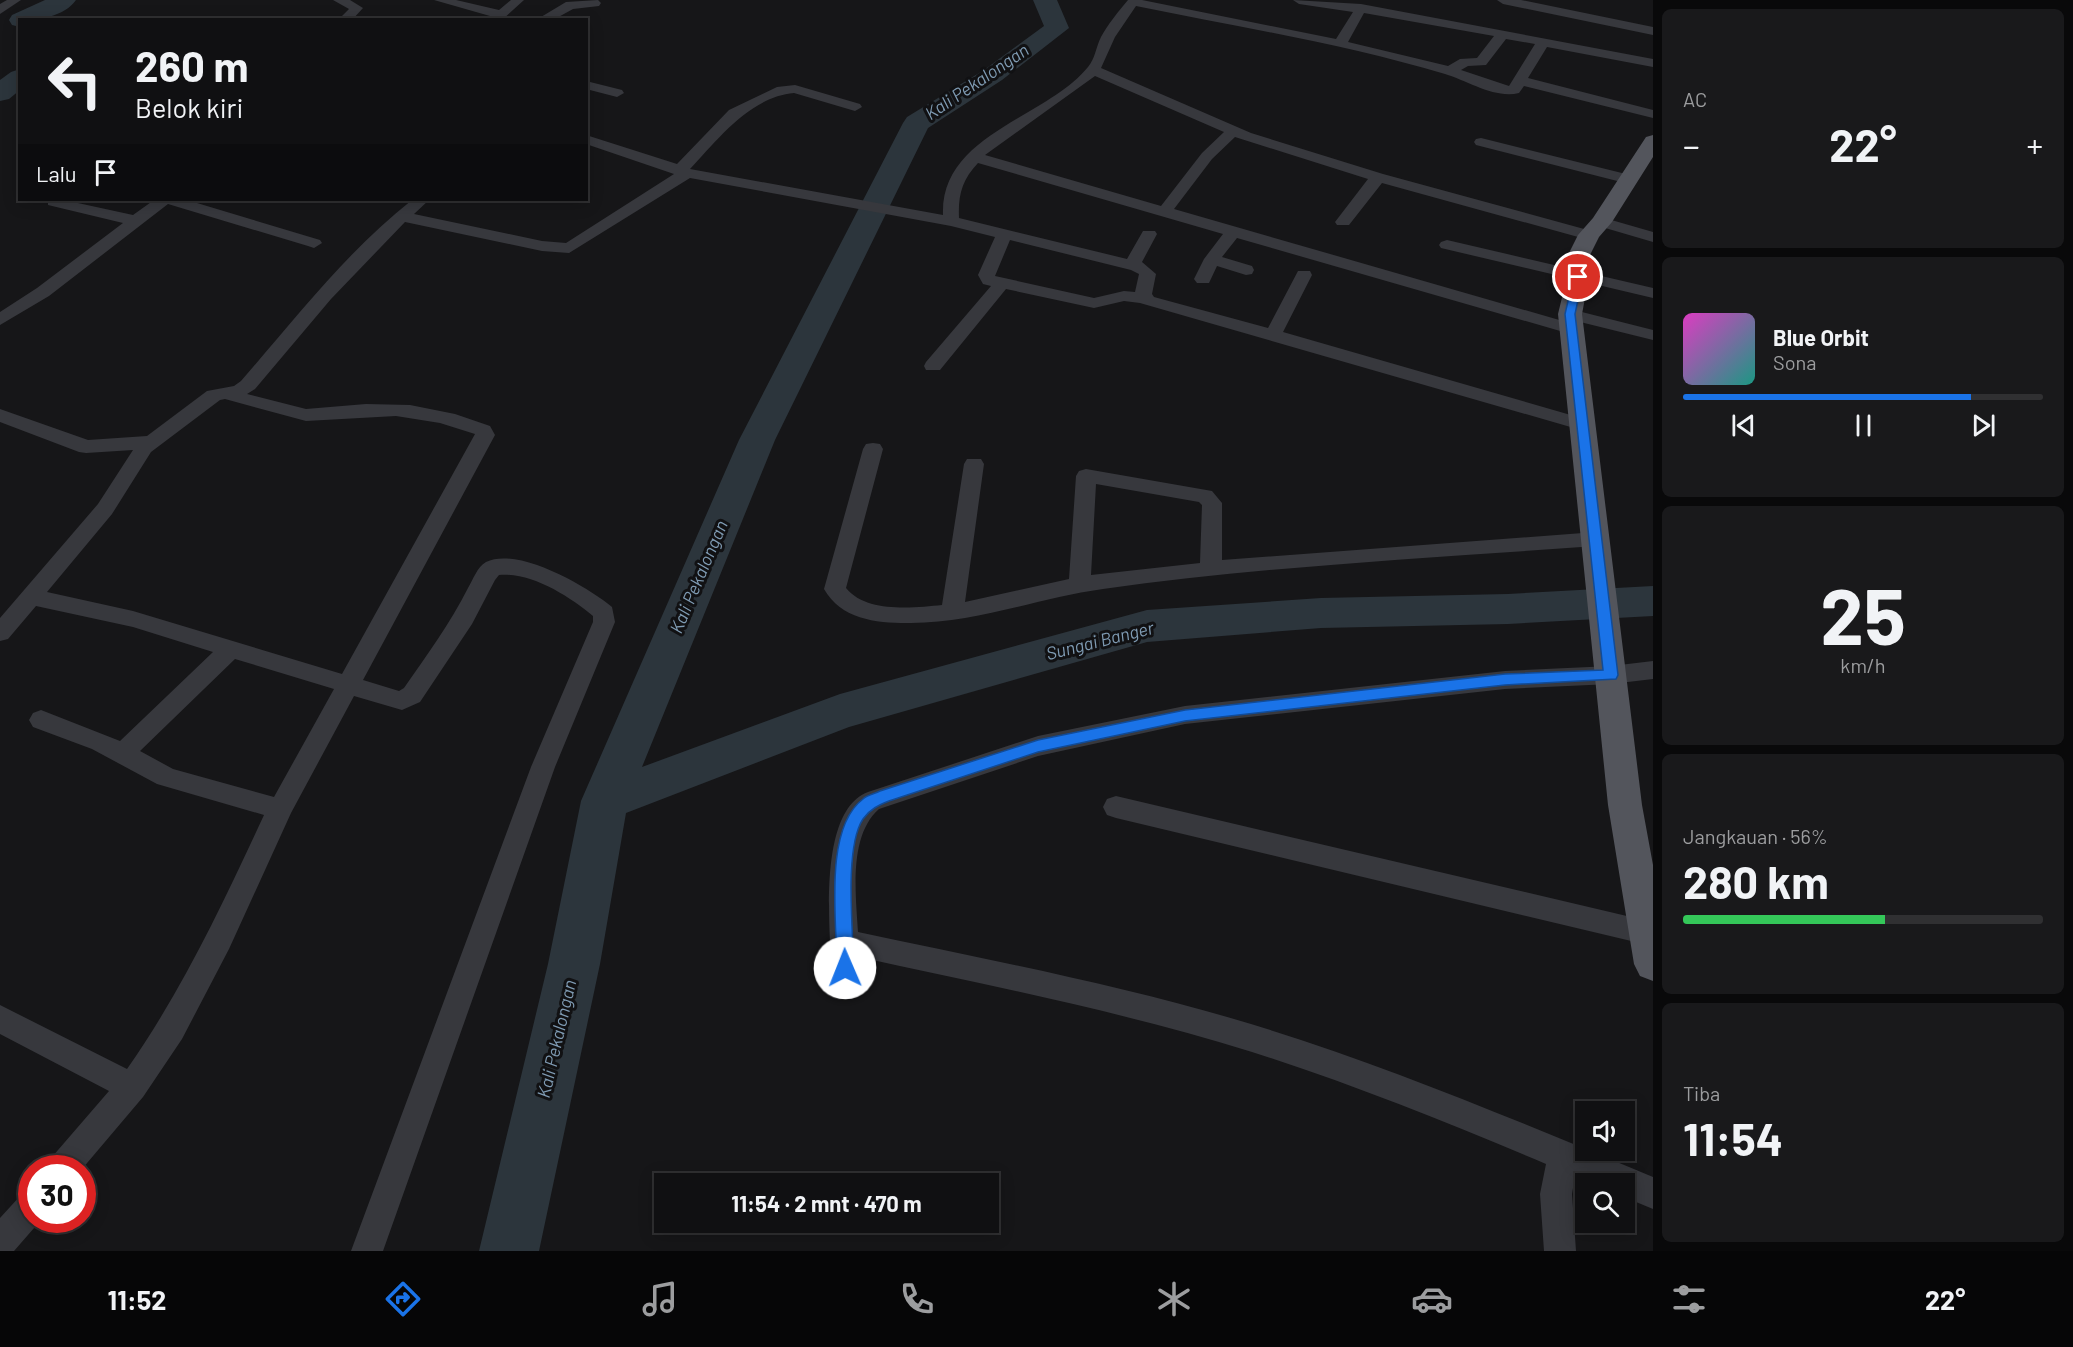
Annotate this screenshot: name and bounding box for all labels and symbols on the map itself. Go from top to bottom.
water label: Kali Pekalongan [920,38,1033,124]
pin [1552,251,1603,302]
water label: Kali Pekalongan [664,517,732,636]
water label: Sungai Banger [1044,616,1157,664]
position arrow [813,936,877,1000]
water label: Kali Pekalongan [532,978,580,1100]
speed limit sign: 30 [18,1155,96,1233]

